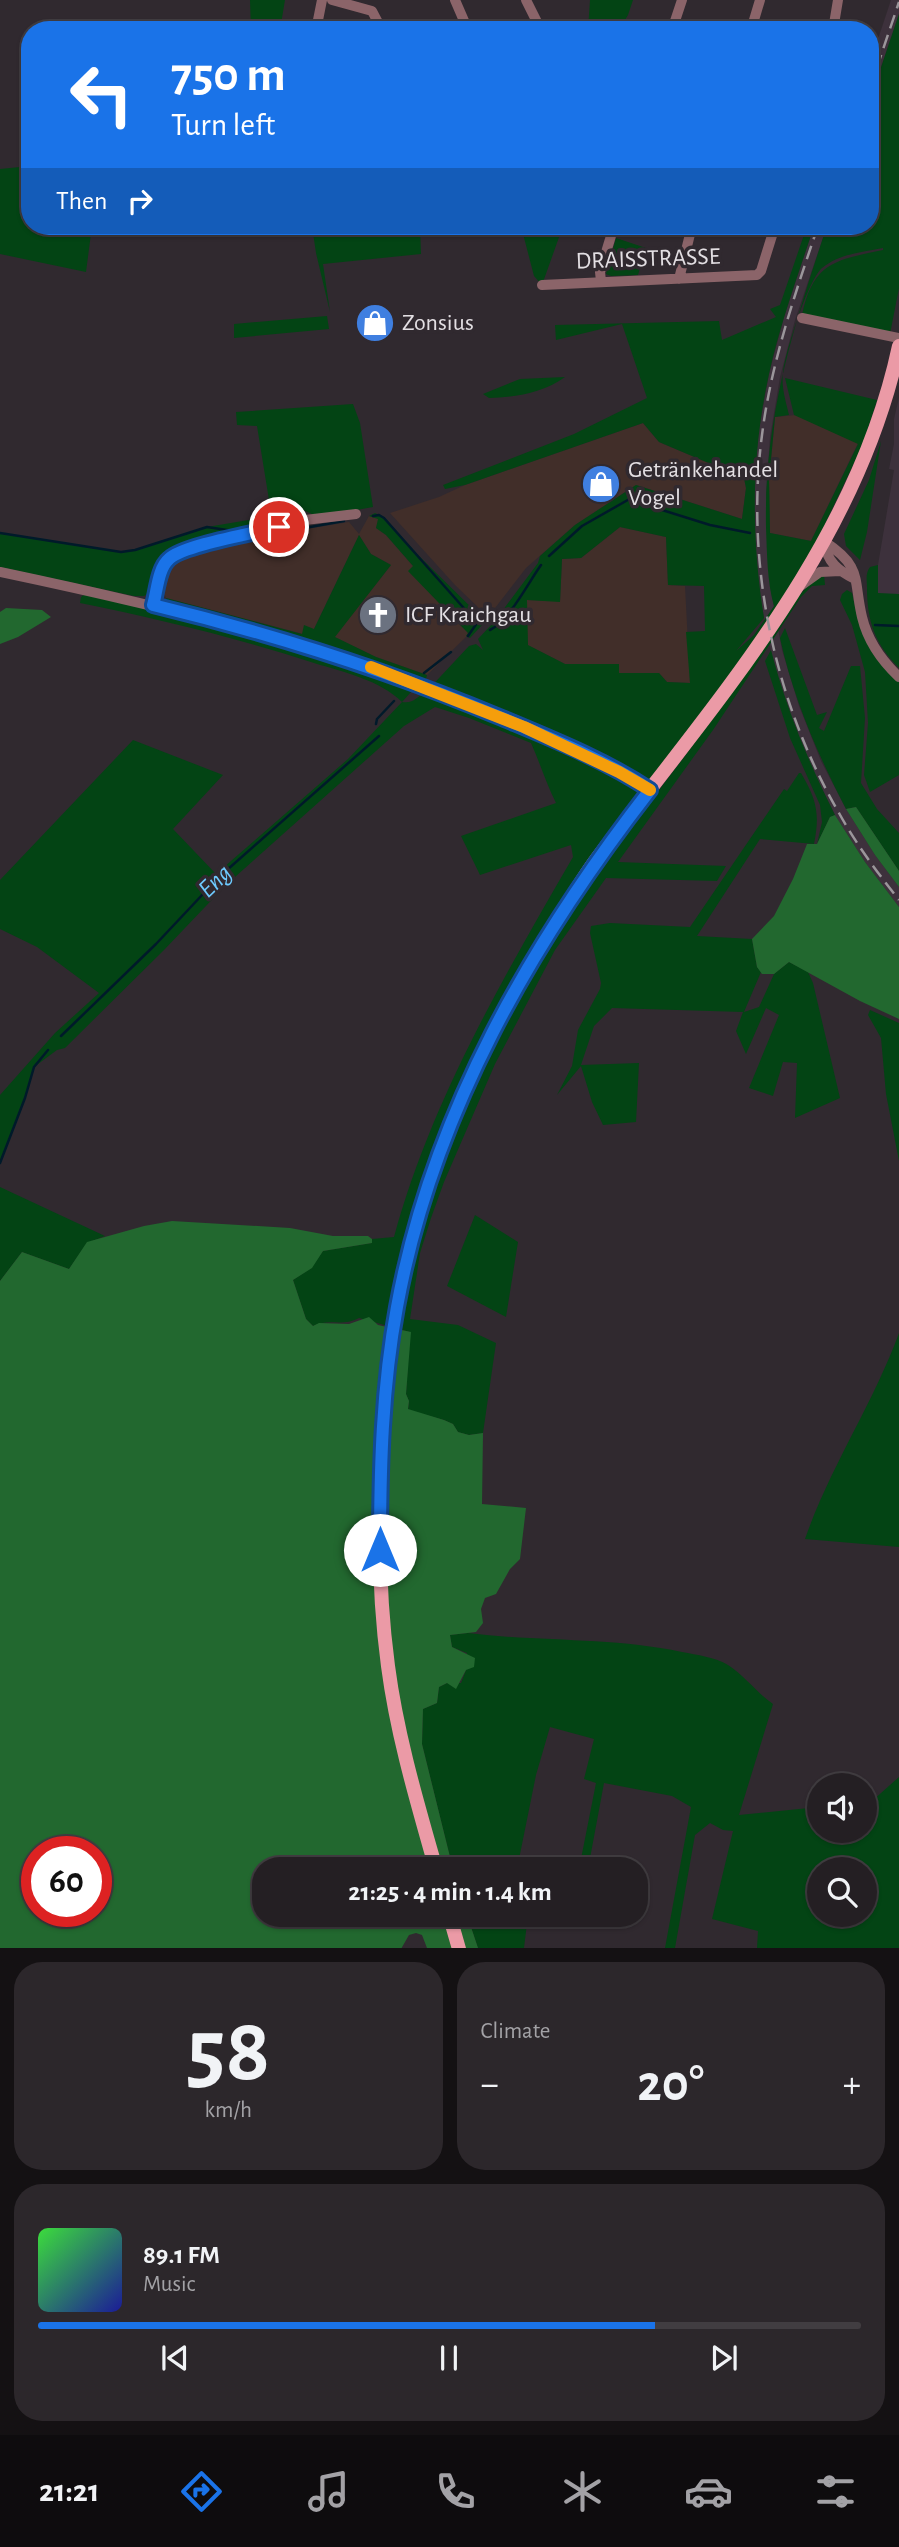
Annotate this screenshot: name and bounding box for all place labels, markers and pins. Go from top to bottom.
shop icon: Zonsius [354,302,396,344]
place label: Zonsius [402,311,474,335]
place label: Getränkehandel Vogel [628,458,778,510]
shop icon: Getränkehandel Vogel [580,463,622,505]
pin [249,497,309,557]
church icon: ICF Kraichgau [357,594,399,636]
place label: ICF Kraichgau [405,603,532,627]

